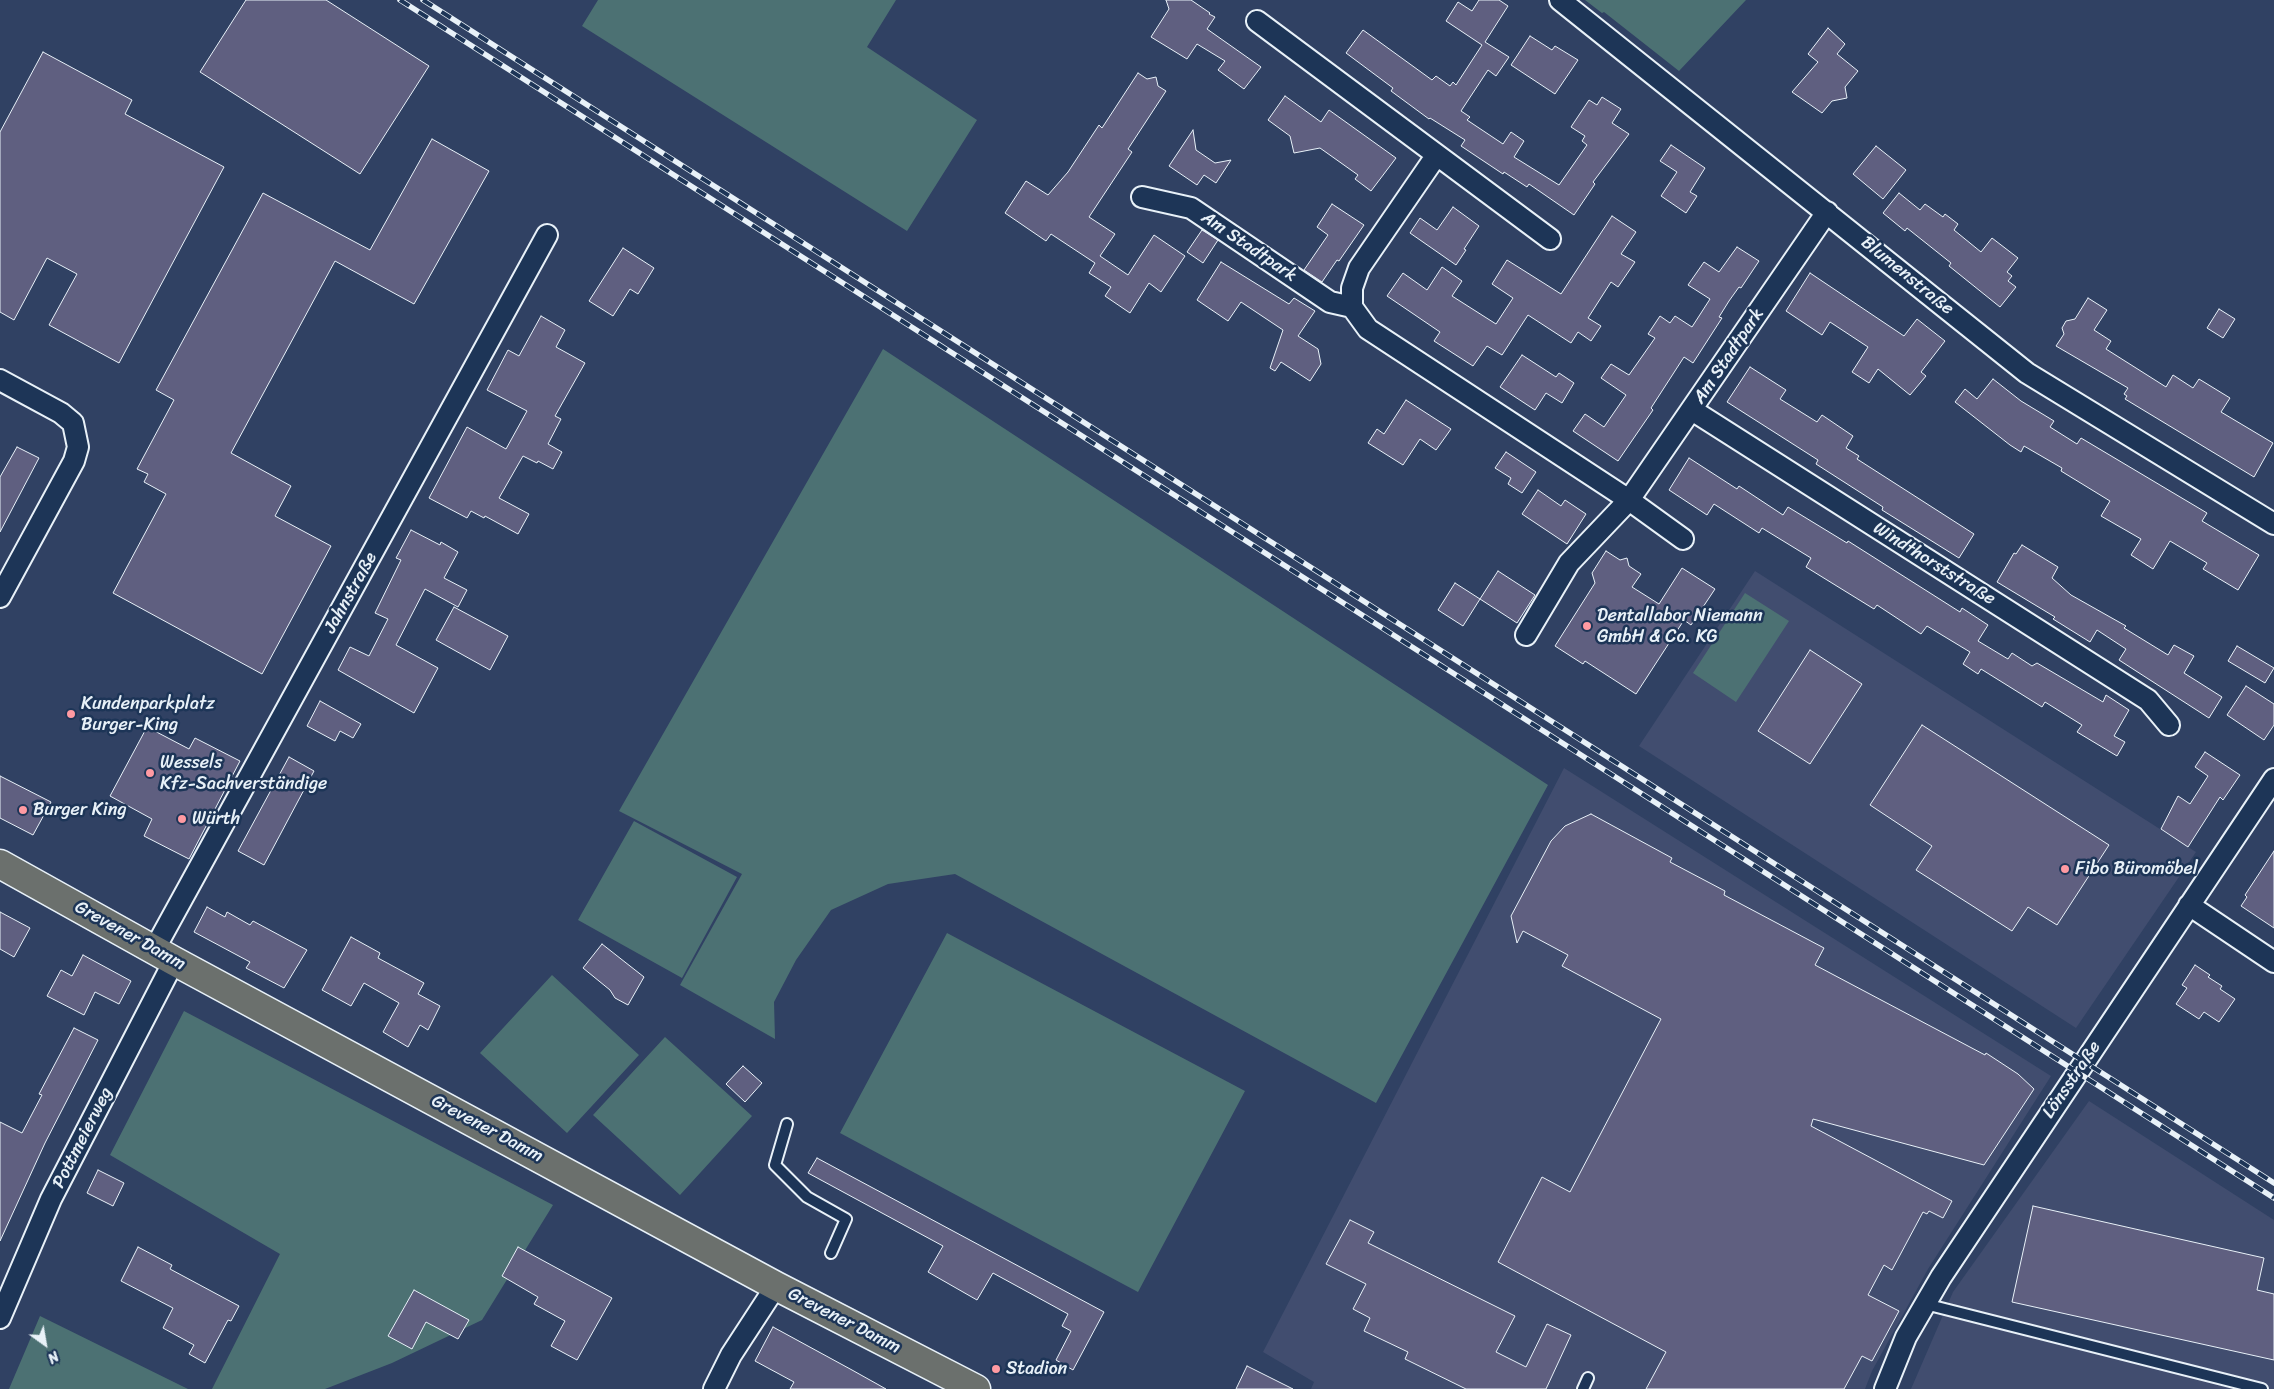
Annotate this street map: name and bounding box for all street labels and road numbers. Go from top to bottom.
street label: Am Stadtpark [1197,207,1301,287]
street label: Blumenstraße [1856,232,1958,320]
street label: Am Stadtpark [1689,304,1769,408]
street label: Windthorststraße [1869,518,1999,610]
street label: Jahnstraße [320,549,382,637]
street label: Grevener Damm [71,897,189,975]
street label: Lönsstraße [2038,1037,2106,1123]
street label: Pottmeierweg [48,1084,118,1192]
street label: Grevener Damm [427,1090,547,1168]
street label: Grevener Damm [784,1283,904,1359]

